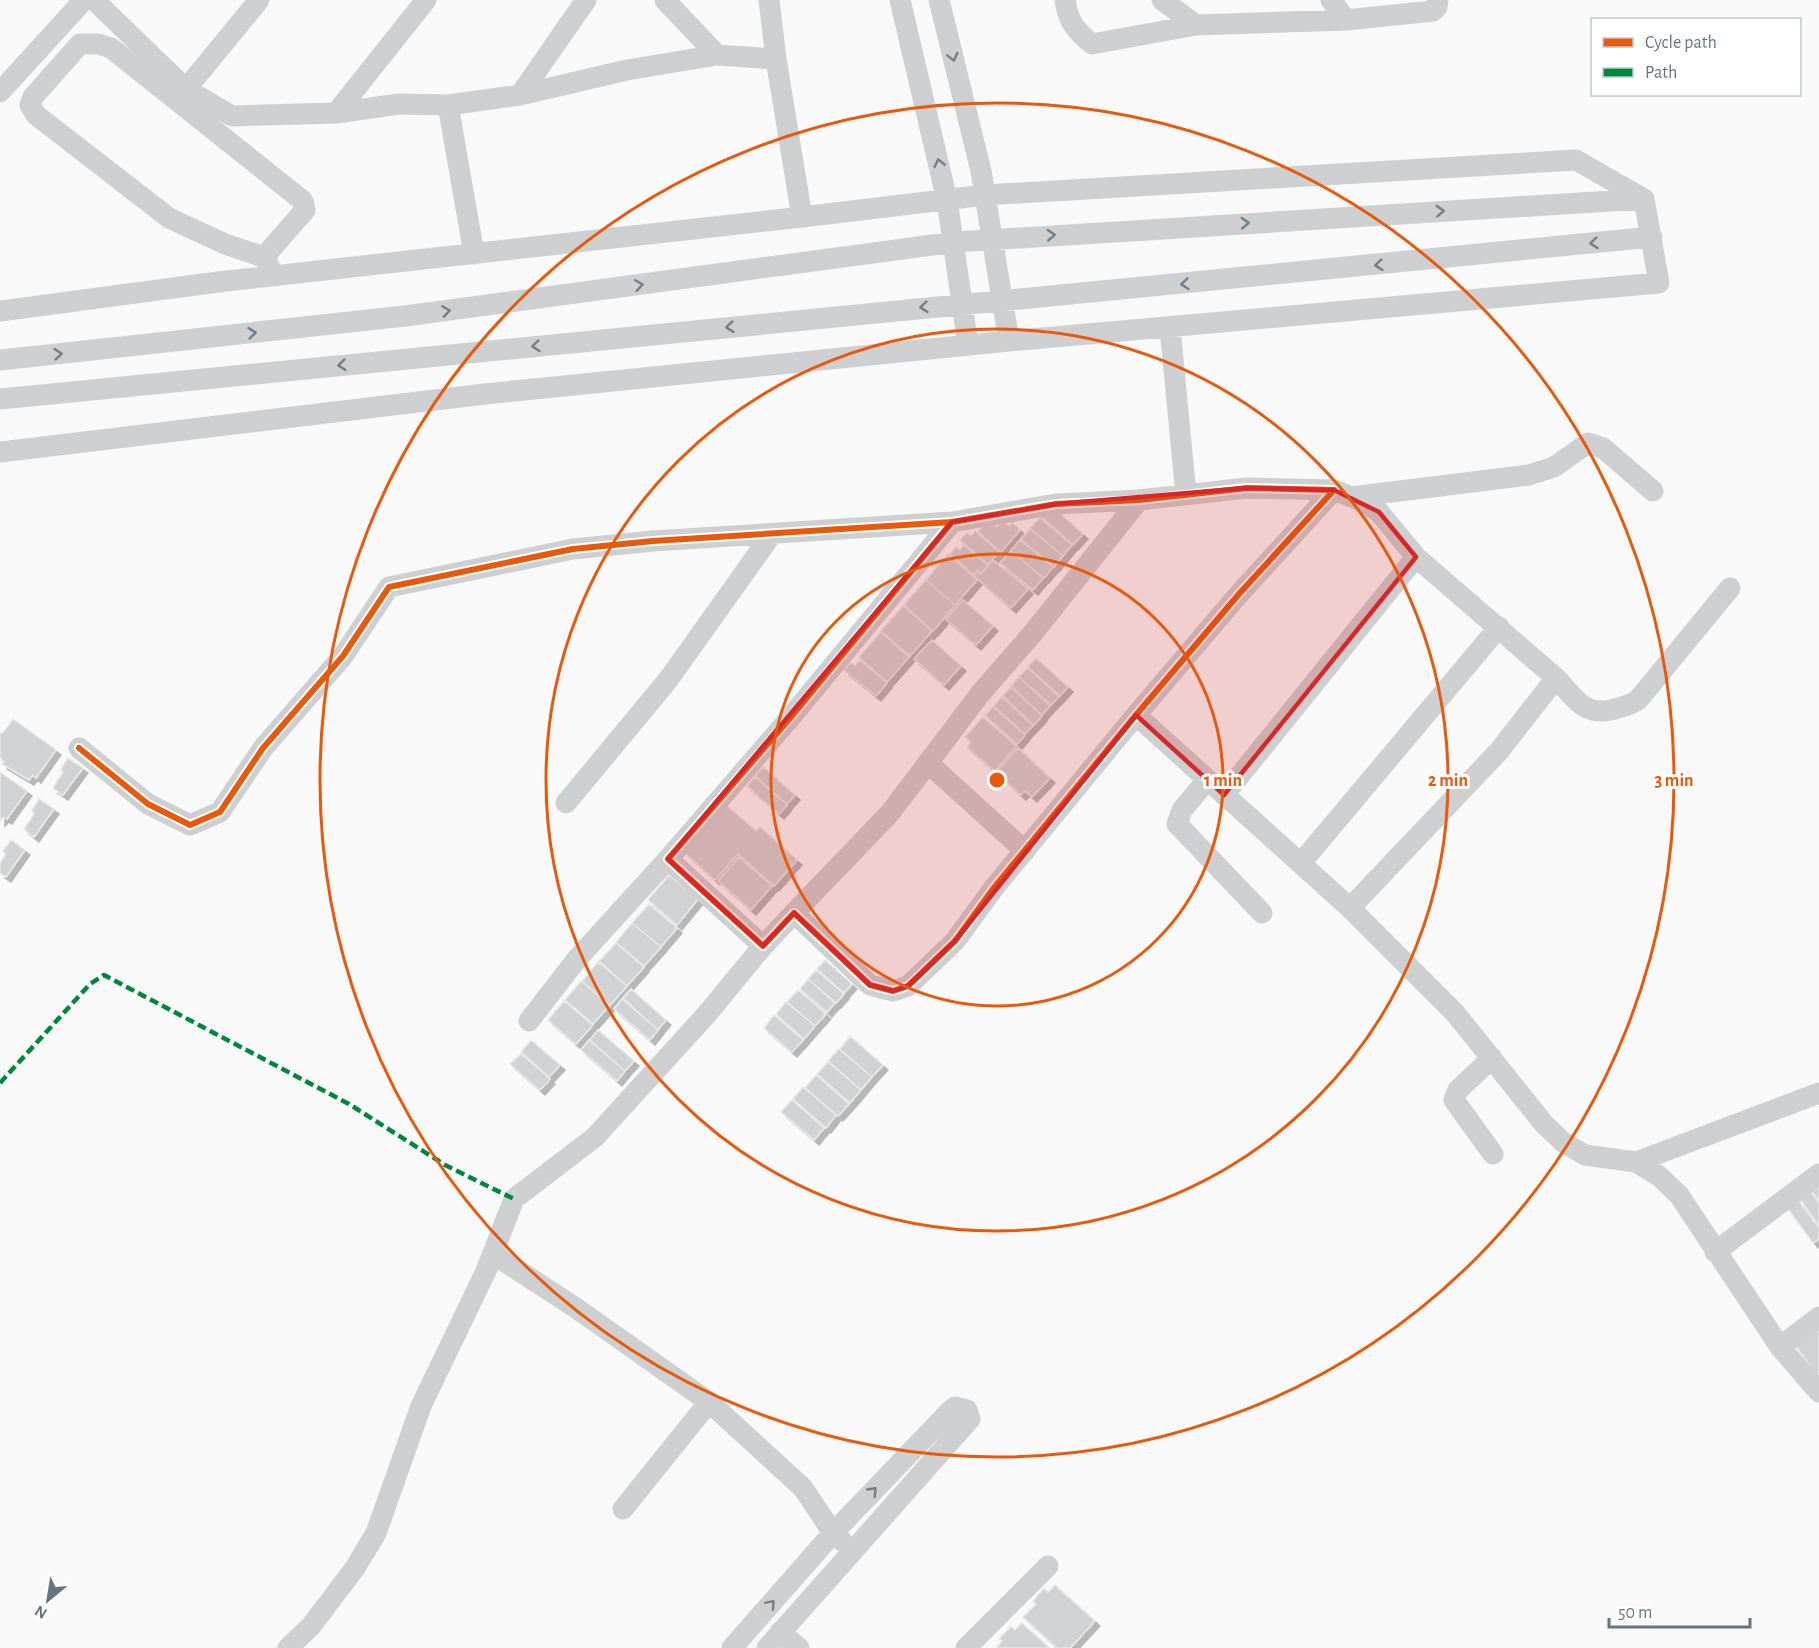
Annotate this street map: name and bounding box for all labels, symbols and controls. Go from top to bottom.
legend [1591,18,1801,96]
text: Cycle path [1645,34,1717,52]
one-way arrow [946,52,959,62]
text: Path [1645,64,1677,82]
one-way arrow [933,158,946,168]
one-way arrow [1435,205,1444,218]
one-way arrow [1241,217,1250,230]
one-way arrow [1046,229,1055,242]
one-way arrow [1589,237,1598,249]
one-way arrow [1374,258,1384,271]
one-way arrow [1180,277,1189,290]
one-way arrow [634,279,644,291]
one-way arrow [919,300,928,313]
one-way arrow [441,305,450,317]
one-way arrow [725,320,734,333]
one-way arrow [247,327,257,340]
one-way arrow [531,339,540,352]
one-way arrow [54,348,63,361]
one-way arrow [337,358,346,371]
centre of rings [987,770,1007,790]
text: 1 min [1204,772,1242,790]
text: 2 min [1428,772,1468,790]
text: 3 min [1654,772,1694,790]
one-way arrow [866,1488,877,1499]
north arrow [18,1570,78,1630]
scale bar [1609,1591,1750,1629]
one-way arrow [764,1600,775,1611]
text: N [32,1602,50,1622]
text: 50 m [1618,1604,1652,1622]

